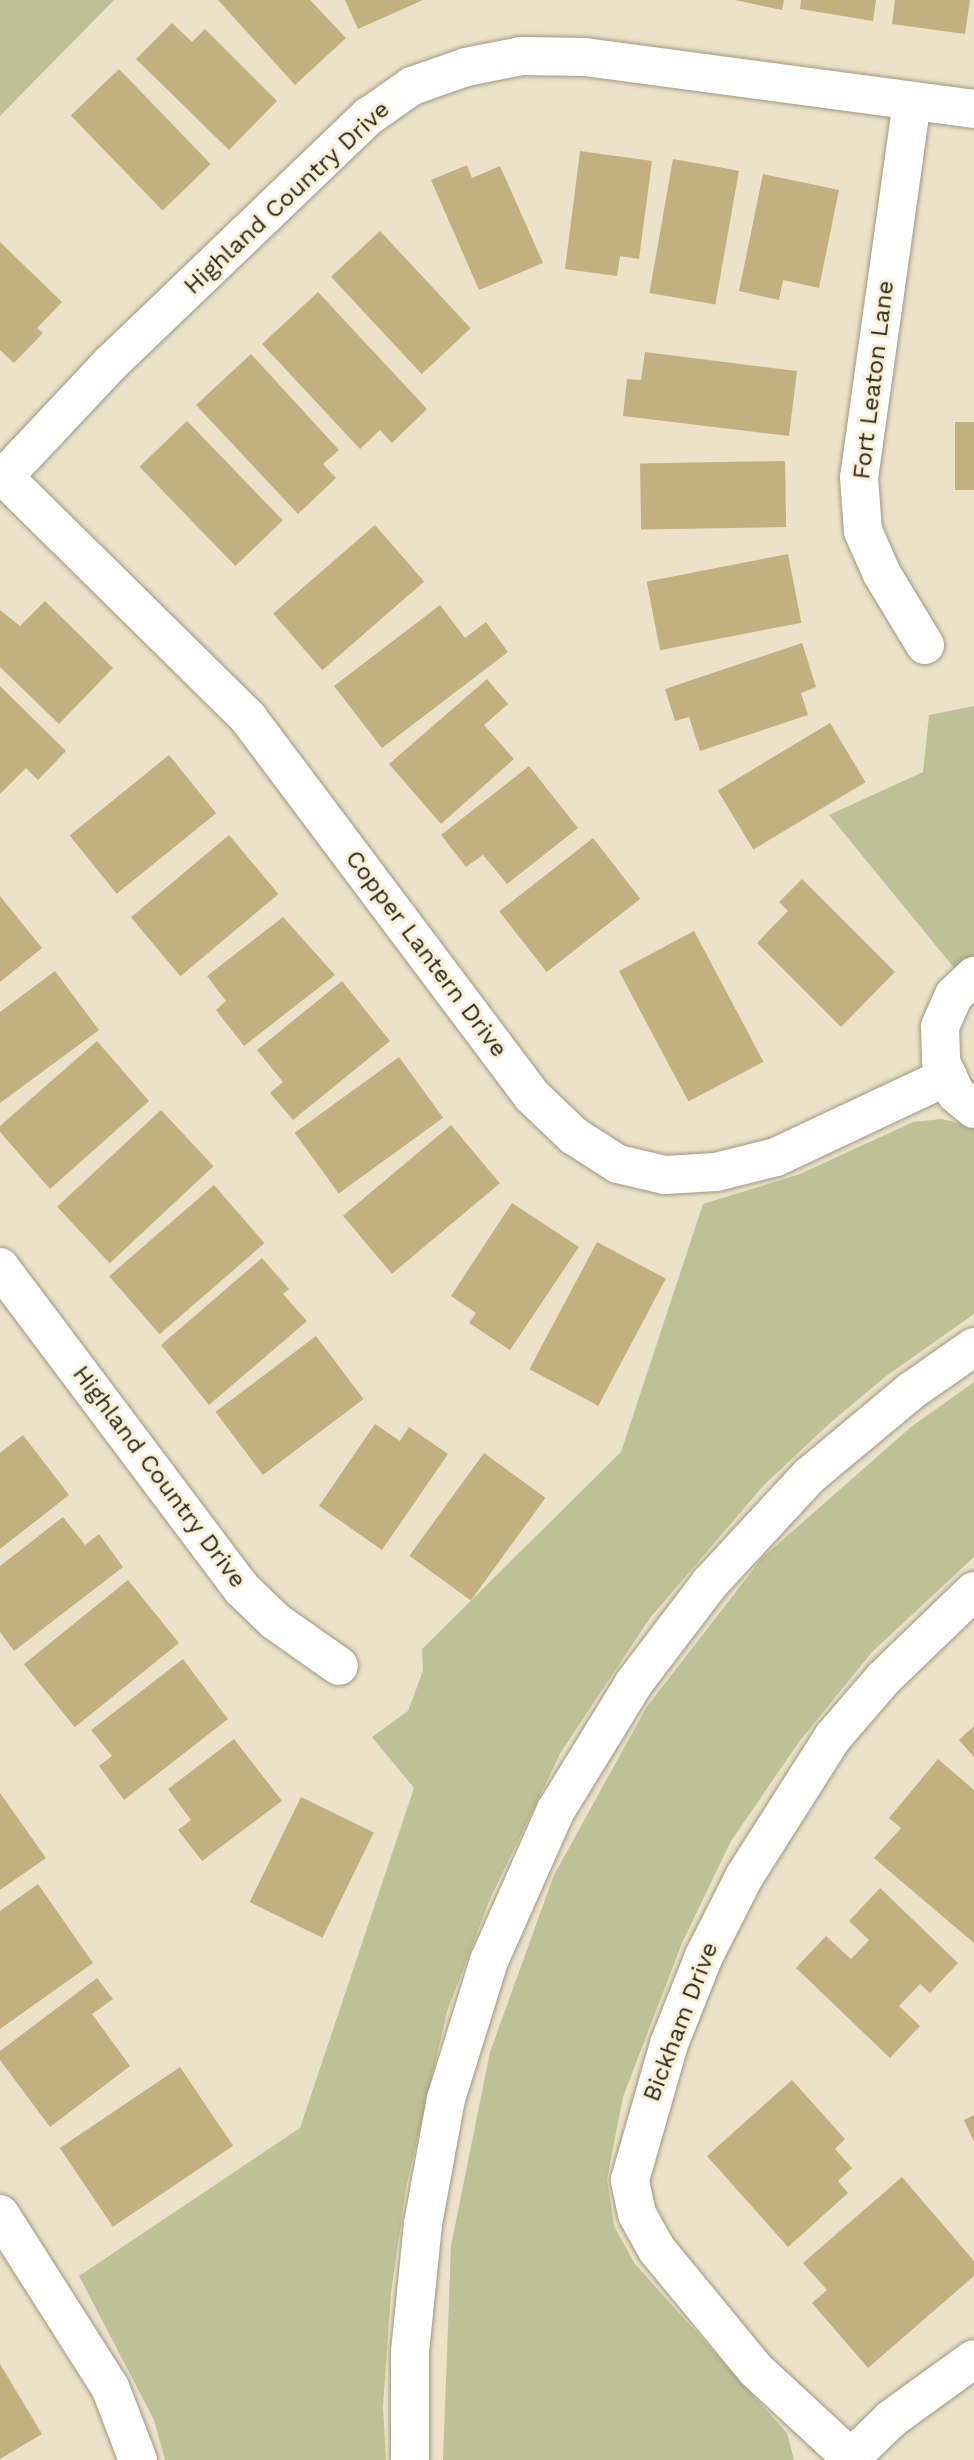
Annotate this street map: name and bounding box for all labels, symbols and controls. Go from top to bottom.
street label: Highland Country Drive [178,95,396,301]
street label: Fort Leaton Lane [848,279,900,481]
street label: Copper Lantern Drive [339,845,513,1063]
street label: Highland Country Drive [66,1360,252,1594]
street label: Bickham Drive [637,1938,725,2106]

